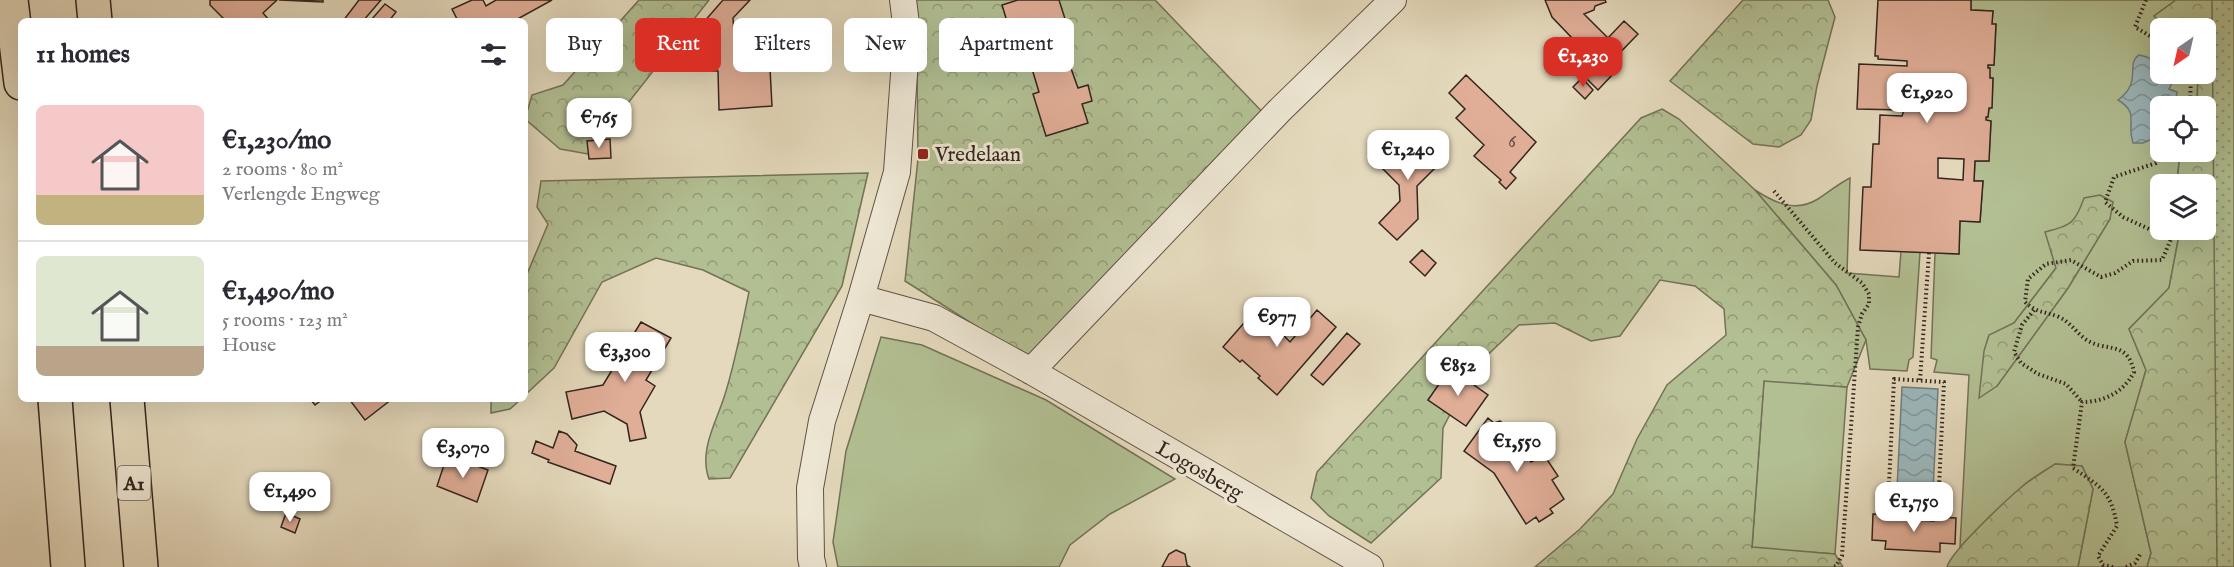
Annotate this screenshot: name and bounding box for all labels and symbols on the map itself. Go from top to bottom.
north arrow [2150,18,2216,84]
pin: €1,230 [1534,37,1632,88]
pin: €1,920 [1878,73,1976,124]
pin: €765 [563,98,635,149]
pin: €1,240 [1359,130,1457,181]
house number: 6 [1508,131,1516,154]
place label: Vredelaan [934,142,1021,169]
marker: Vredelaan [916,147,930,161]
pin: €977 [1241,297,1313,348]
pin: €3,300 [576,332,674,383]
pin: €852 [1422,346,1494,397]
pin: €1,550 [1468,422,1566,473]
pin: €3,070 [414,428,512,479]
street label: Logosberg [1151,435,1248,507]
road number: A1 [118,466,150,500]
pin: €1,490 [241,472,339,523]
pin: €1,750 [1865,482,1963,533]

